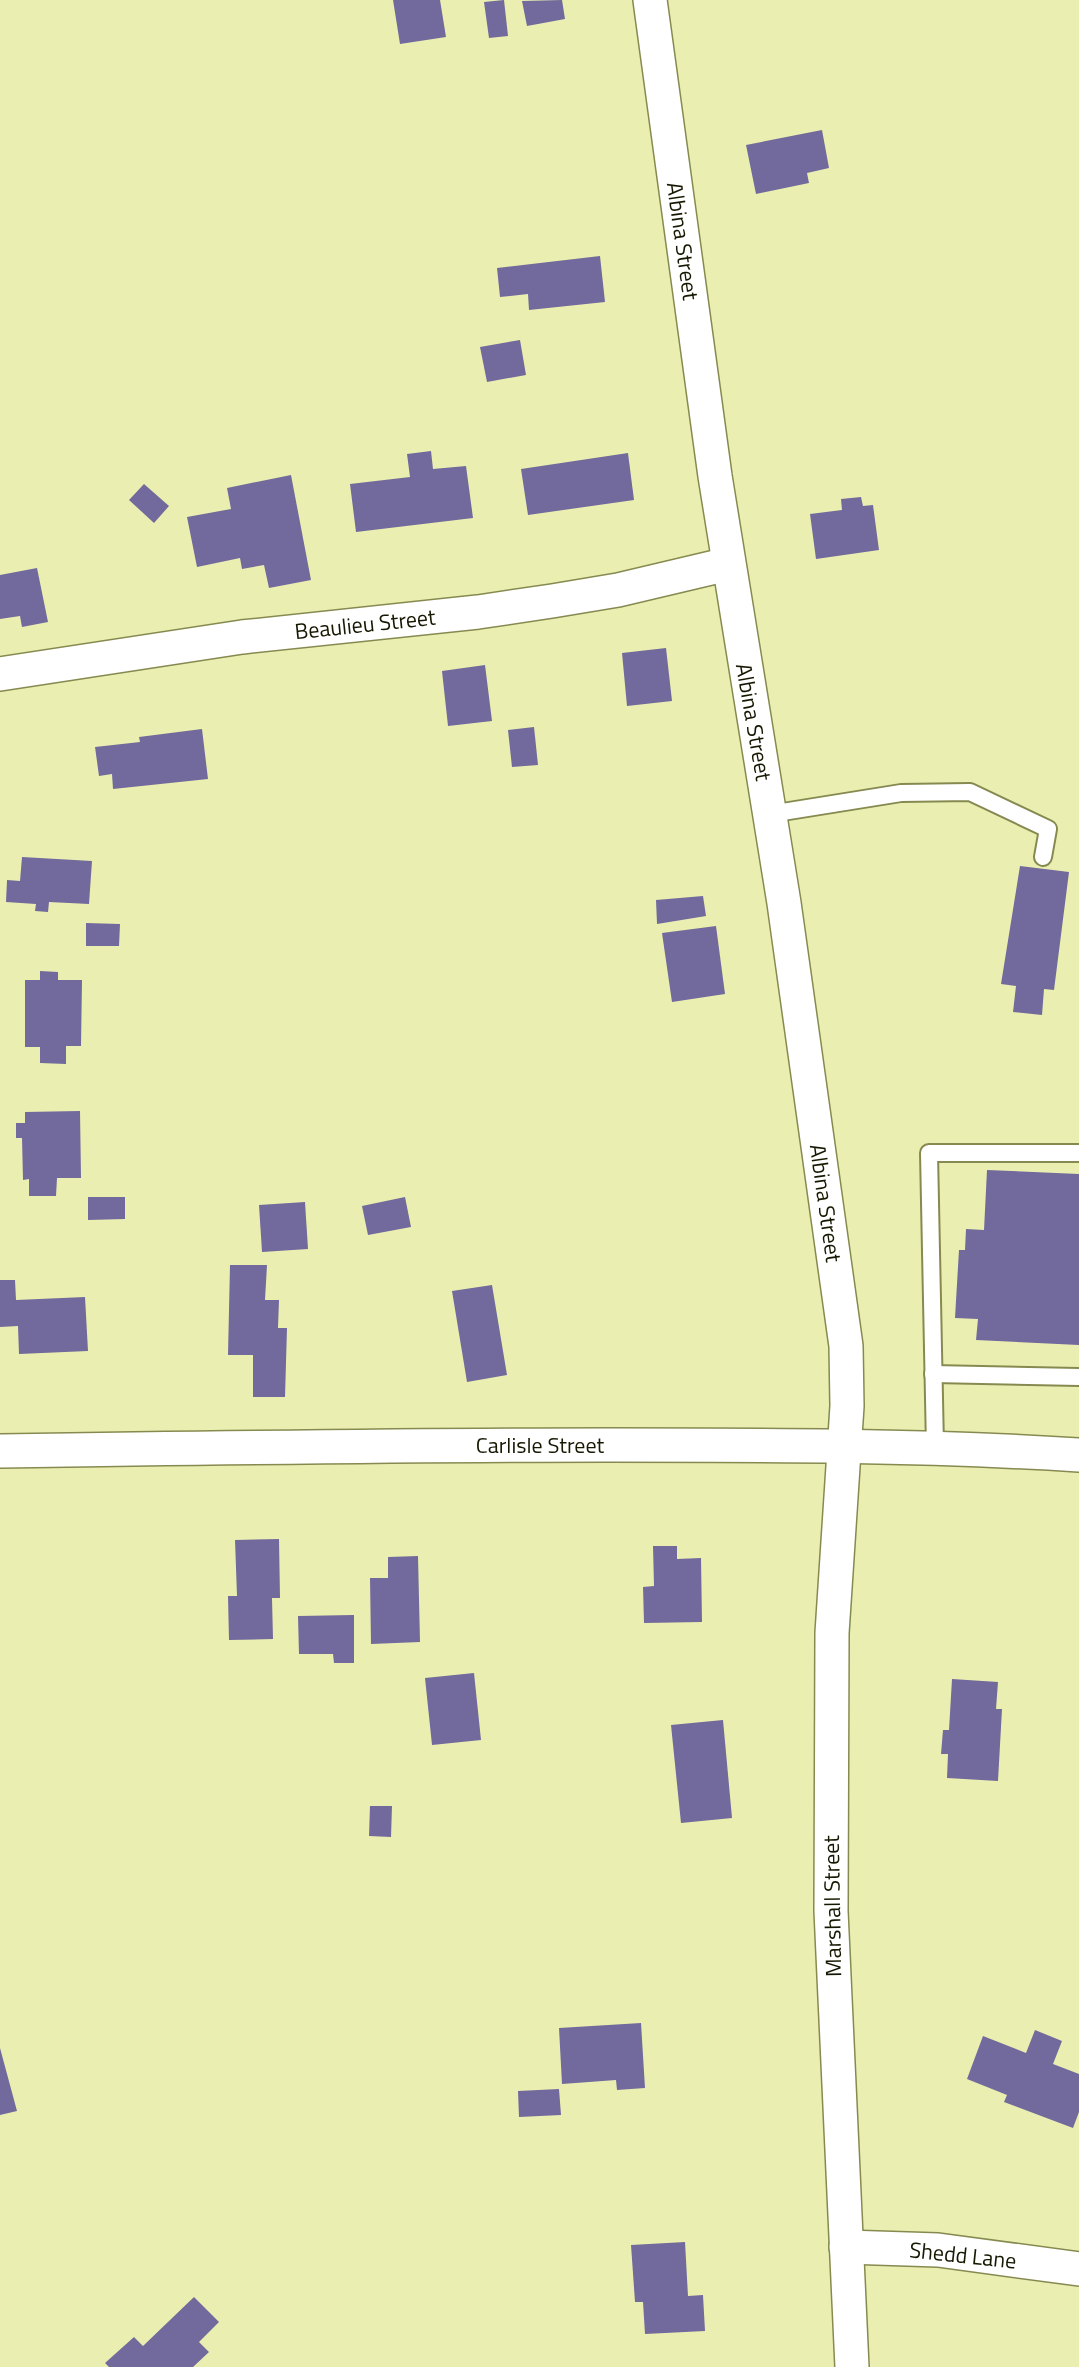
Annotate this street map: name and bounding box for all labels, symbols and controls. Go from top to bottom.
street label: Albina Street [658,180,708,303]
street label: Beaulieu Street [293,600,437,648]
street label: Albina Street [727,660,781,784]
street label: Albina Street [801,1142,851,1265]
street label: Carlisle Street [476,1428,605,1462]
street label: Marshall Street [814,1834,850,1977]
street label: Shedd Lane [908,2232,1018,2278]

